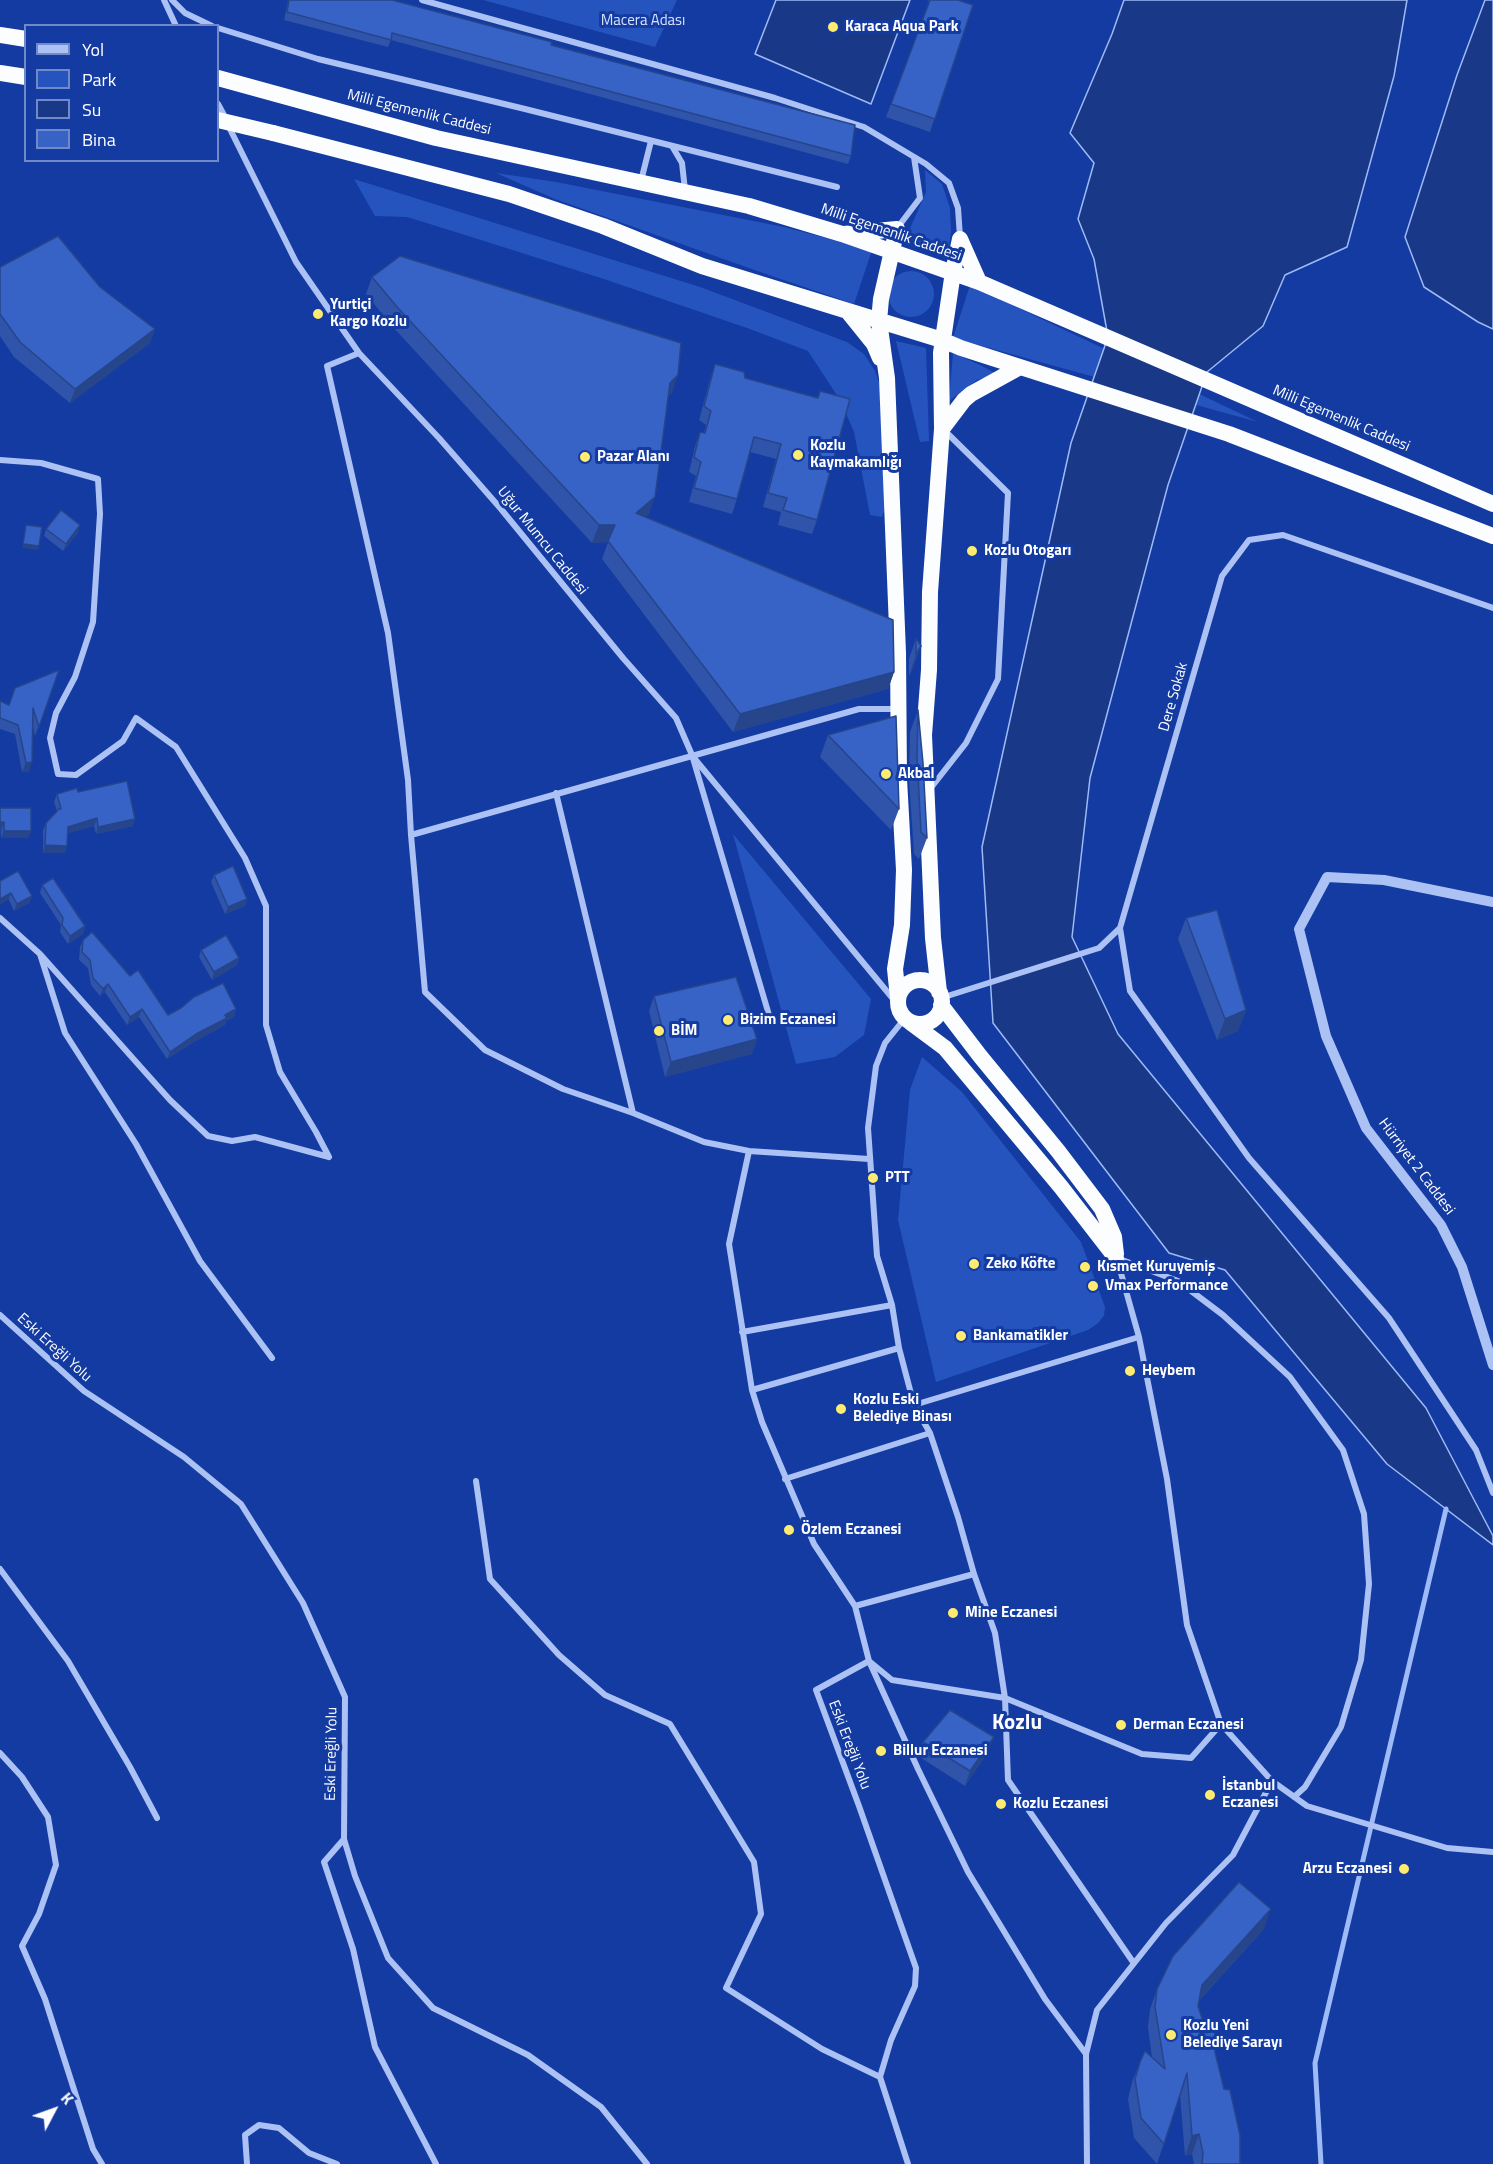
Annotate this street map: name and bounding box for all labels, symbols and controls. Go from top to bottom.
park label: Macera Adası [601,12,685,30]
place label: Karaca Aqua Park [845,18,958,36]
marker: Karaca Aqua Park [826,20,840,34]
legend [24,24,219,162]
text: Yol [82,36,104,63]
text: Park [82,66,116,93]
street label: Milli Egemenlik Caddesi [345,86,493,140]
text: Su [82,96,101,123]
text: Bina [82,126,116,153]
street label: Milli Egemenlik Caddesi [818,200,964,266]
place label: Yurtiçi Kargo Kozlu [330,296,407,331]
marker: Yurtiçi Kargo Kozlu [311,307,325,321]
street label: Milli Egemenlik Caddesi [1270,382,1412,456]
place label: Kozlu Kaymakamlığı [810,437,902,472]
place label: Pazar Alanı [597,448,670,466]
marker: Kozlu Kaymakamlığı [791,448,805,462]
marker: Pazar Alanı [578,450,592,464]
street label: Uğur Mumcu Caddesi [493,483,591,599]
place label: Kozlu Otogarı [984,542,1071,560]
marker: Kozlu Otogarı [965,544,979,558]
street label: Dere Sokak [1156,660,1192,734]
place label: Akbal [898,765,935,783]
marker: Akbal [879,767,893,781]
place label: Bizim Eczanesi [740,1011,836,1029]
marker: Bizim Eczanesi [721,1013,735,1027]
place label: BİM [671,1022,697,1040]
marker: BİM [652,1024,666,1038]
street label: Hürriyet 2 Caddesi [1374,1115,1458,1219]
place label: PTT [885,1169,910,1187]
marker: PTT [866,1171,880,1185]
place label: Zeko Köfte [986,1255,1055,1273]
marker: Zeko Köfte [967,1257,981,1271]
place label: Kısmet Kuruyemiş [1097,1258,1215,1276]
marker: Kısmet Kuruyemiş [1078,1260,1092,1274]
place label: Vmax Performance [1105,1277,1228,1295]
marker: Vmax Performance [1086,1279,1100,1293]
street label: Eski Ereğli Yolu [13,1310,95,1386]
place label: Bankamatikler [973,1327,1068,1345]
marker: Bankamatikler [954,1329,968,1343]
place label: Heybem [1142,1362,1195,1380]
marker: Heybem [1123,1364,1137,1378]
place label: Kozlu Eski Belediye Binası [853,1391,952,1426]
marker: Kozlu Eski Belediye Binası [834,1402,848,1416]
place label: Özlem Eczanesi [801,1521,901,1539]
marker: Özlem Eczanesi [782,1523,796,1537]
place label: Mine Eczanesi [965,1604,1057,1622]
marker: Mine Eczanesi [946,1606,960,1620]
street label: Eski Ereğli Yolu [824,1698,874,1792]
street label: Eski Ereğli Yolu [322,1707,342,1801]
district label: Kozlu [992,1711,1042,1737]
place label: Derman Eczanesi [1133,1716,1244,1734]
marker: Derman Eczanesi [1114,1718,1128,1732]
place label: Billur Eczanesi [893,1742,988,1760]
marker: Billur Eczanesi [874,1744,888,1758]
place label: İstanbul Eczanesi [1222,1777,1278,1812]
marker: İstanbul Eczanesi [1203,1788,1217,1802]
place label: Kozlu Eczanesi [1013,1795,1108,1813]
marker: Kozlu Eczanesi [994,1797,1008,1811]
place label: Arzu Eczanesi [1303,1860,1392,1878]
marker: Arzu Eczanesi [1397,1862,1411,1876]
place label: Kozlu Yeni Belediye Sarayı [1183,2017,1282,2052]
marker: Kozlu Yeni Belediye Sarayı [1164,2028,1178,2042]
north arrow [24,2080,84,2140]
text: K [55,2087,80,2110]

